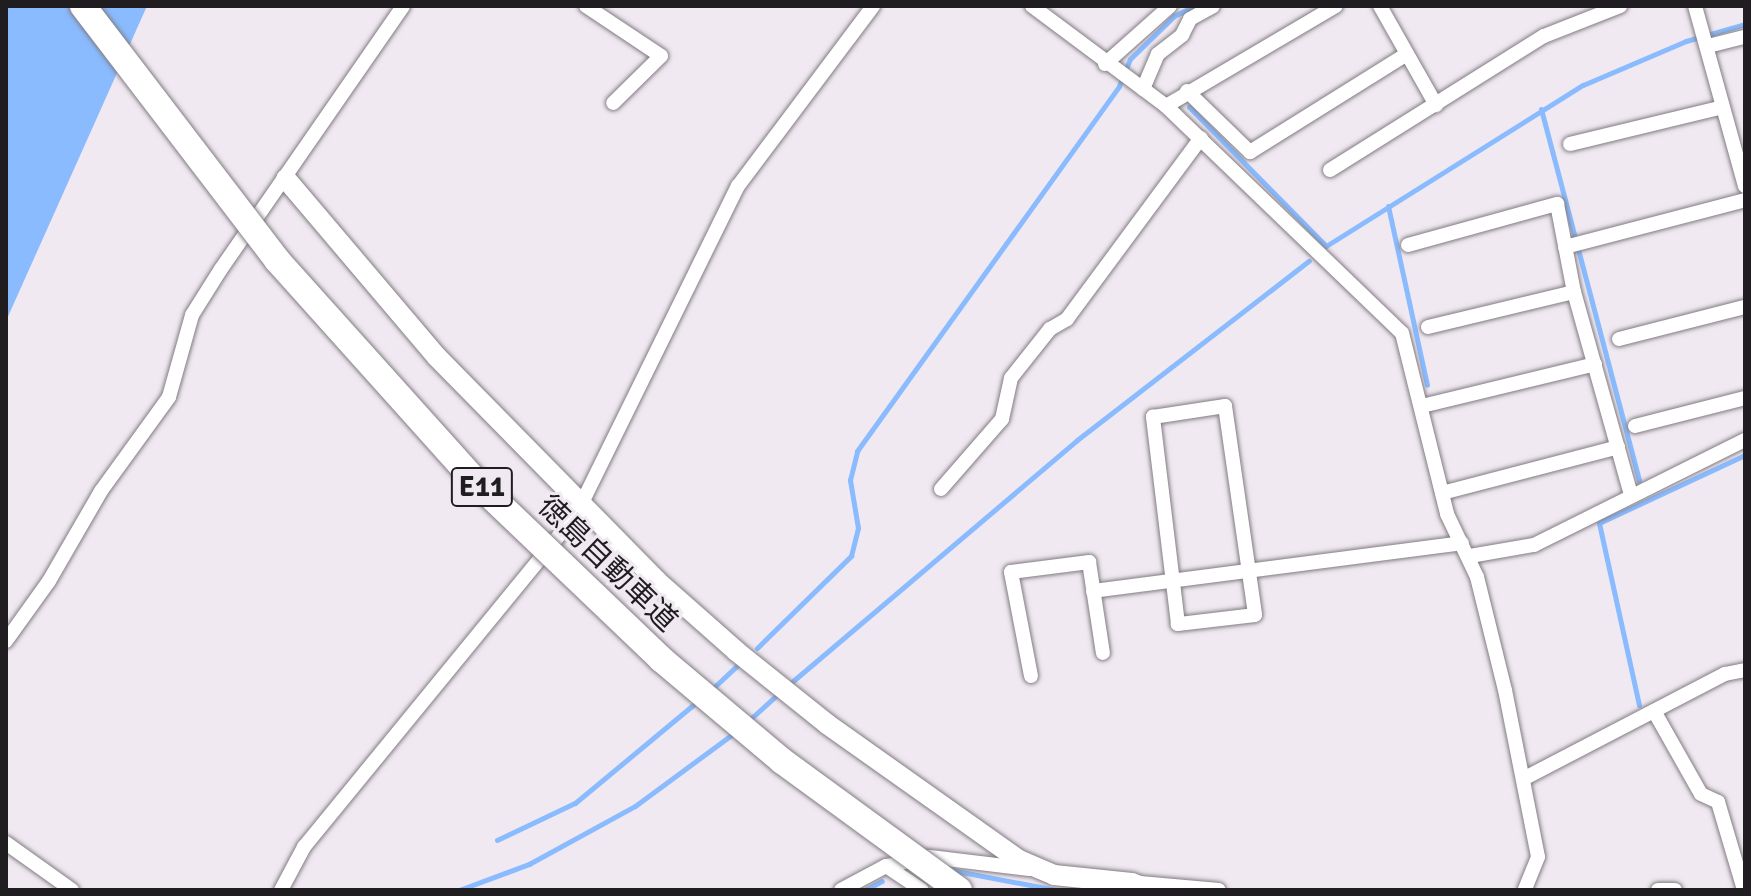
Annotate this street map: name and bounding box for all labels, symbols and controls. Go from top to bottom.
road number: E11 [450,463,514,511]
street label: 徳島自動車道 [530,489,684,639]

